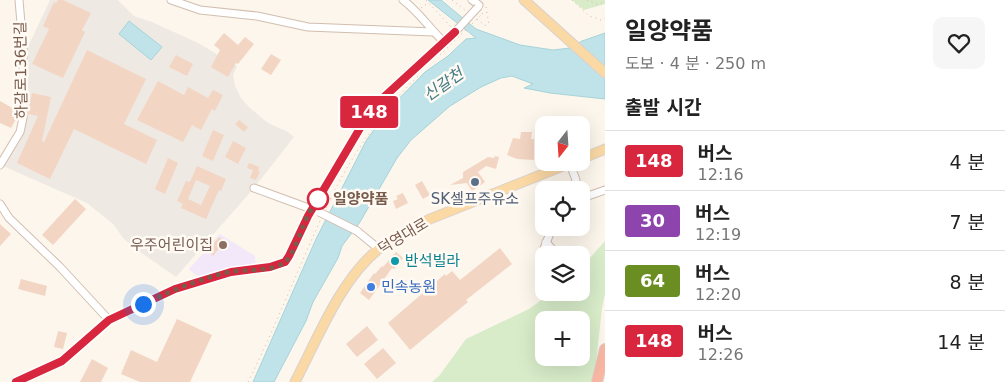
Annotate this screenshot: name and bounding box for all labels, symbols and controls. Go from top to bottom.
text: 일양약품 [625,17,713,45]
button: heart [933,17,985,69]
street label: 하갈로136번길 [11,21,31,119]
text: 도보 · 4 분 · 250 m [625,54,766,73]
water label: 신갈천 [420,63,469,105]
line badge: 148 [340,96,398,128]
text: 출발 시간 [625,96,702,118]
text: 148 [350,101,388,122]
north arrow [535,116,590,171]
map controls [535,116,590,366]
text: 버스 [698,142,733,164]
text: 148 [635,150,673,171]
text: 4 분 [949,151,985,173]
text: 12:16 [698,165,744,184]
marker: SK셀프주유소 [469,176,481,188]
button: locate [535,181,590,236]
marker: 일양약품 [307,188,329,210]
place label: 일양약품 [333,190,388,208]
place label: SK셀프주유소 [431,190,519,208]
text: 버스 [695,202,730,224]
text: 30 [640,210,665,231]
text: 7 분 [949,211,985,233]
street label: 덕영대로 [375,214,431,258]
text: 12:19 [695,225,741,244]
place label: 우주어린이집 [130,236,213,254]
marker: 우주어린이집 [217,239,229,251]
button: layers [535,246,590,301]
place label: 반석빌라 [405,252,460,270]
marker: 반석빌라 [389,255,401,267]
text: 버스 [695,262,730,284]
text: 64 [640,270,665,291]
text: 8 분 [949,271,985,293]
place label: 민속농원 [381,278,436,296]
marker: 민속농원 [365,281,377,293]
text: 12:20 [695,285,741,304]
your location [131,292,156,317]
button: + [535,311,590,366]
text: 버스 [698,322,733,344]
text: 148 [635,330,673,351]
text: 14 분 [937,331,985,353]
text: 12:26 [698,345,744,364]

